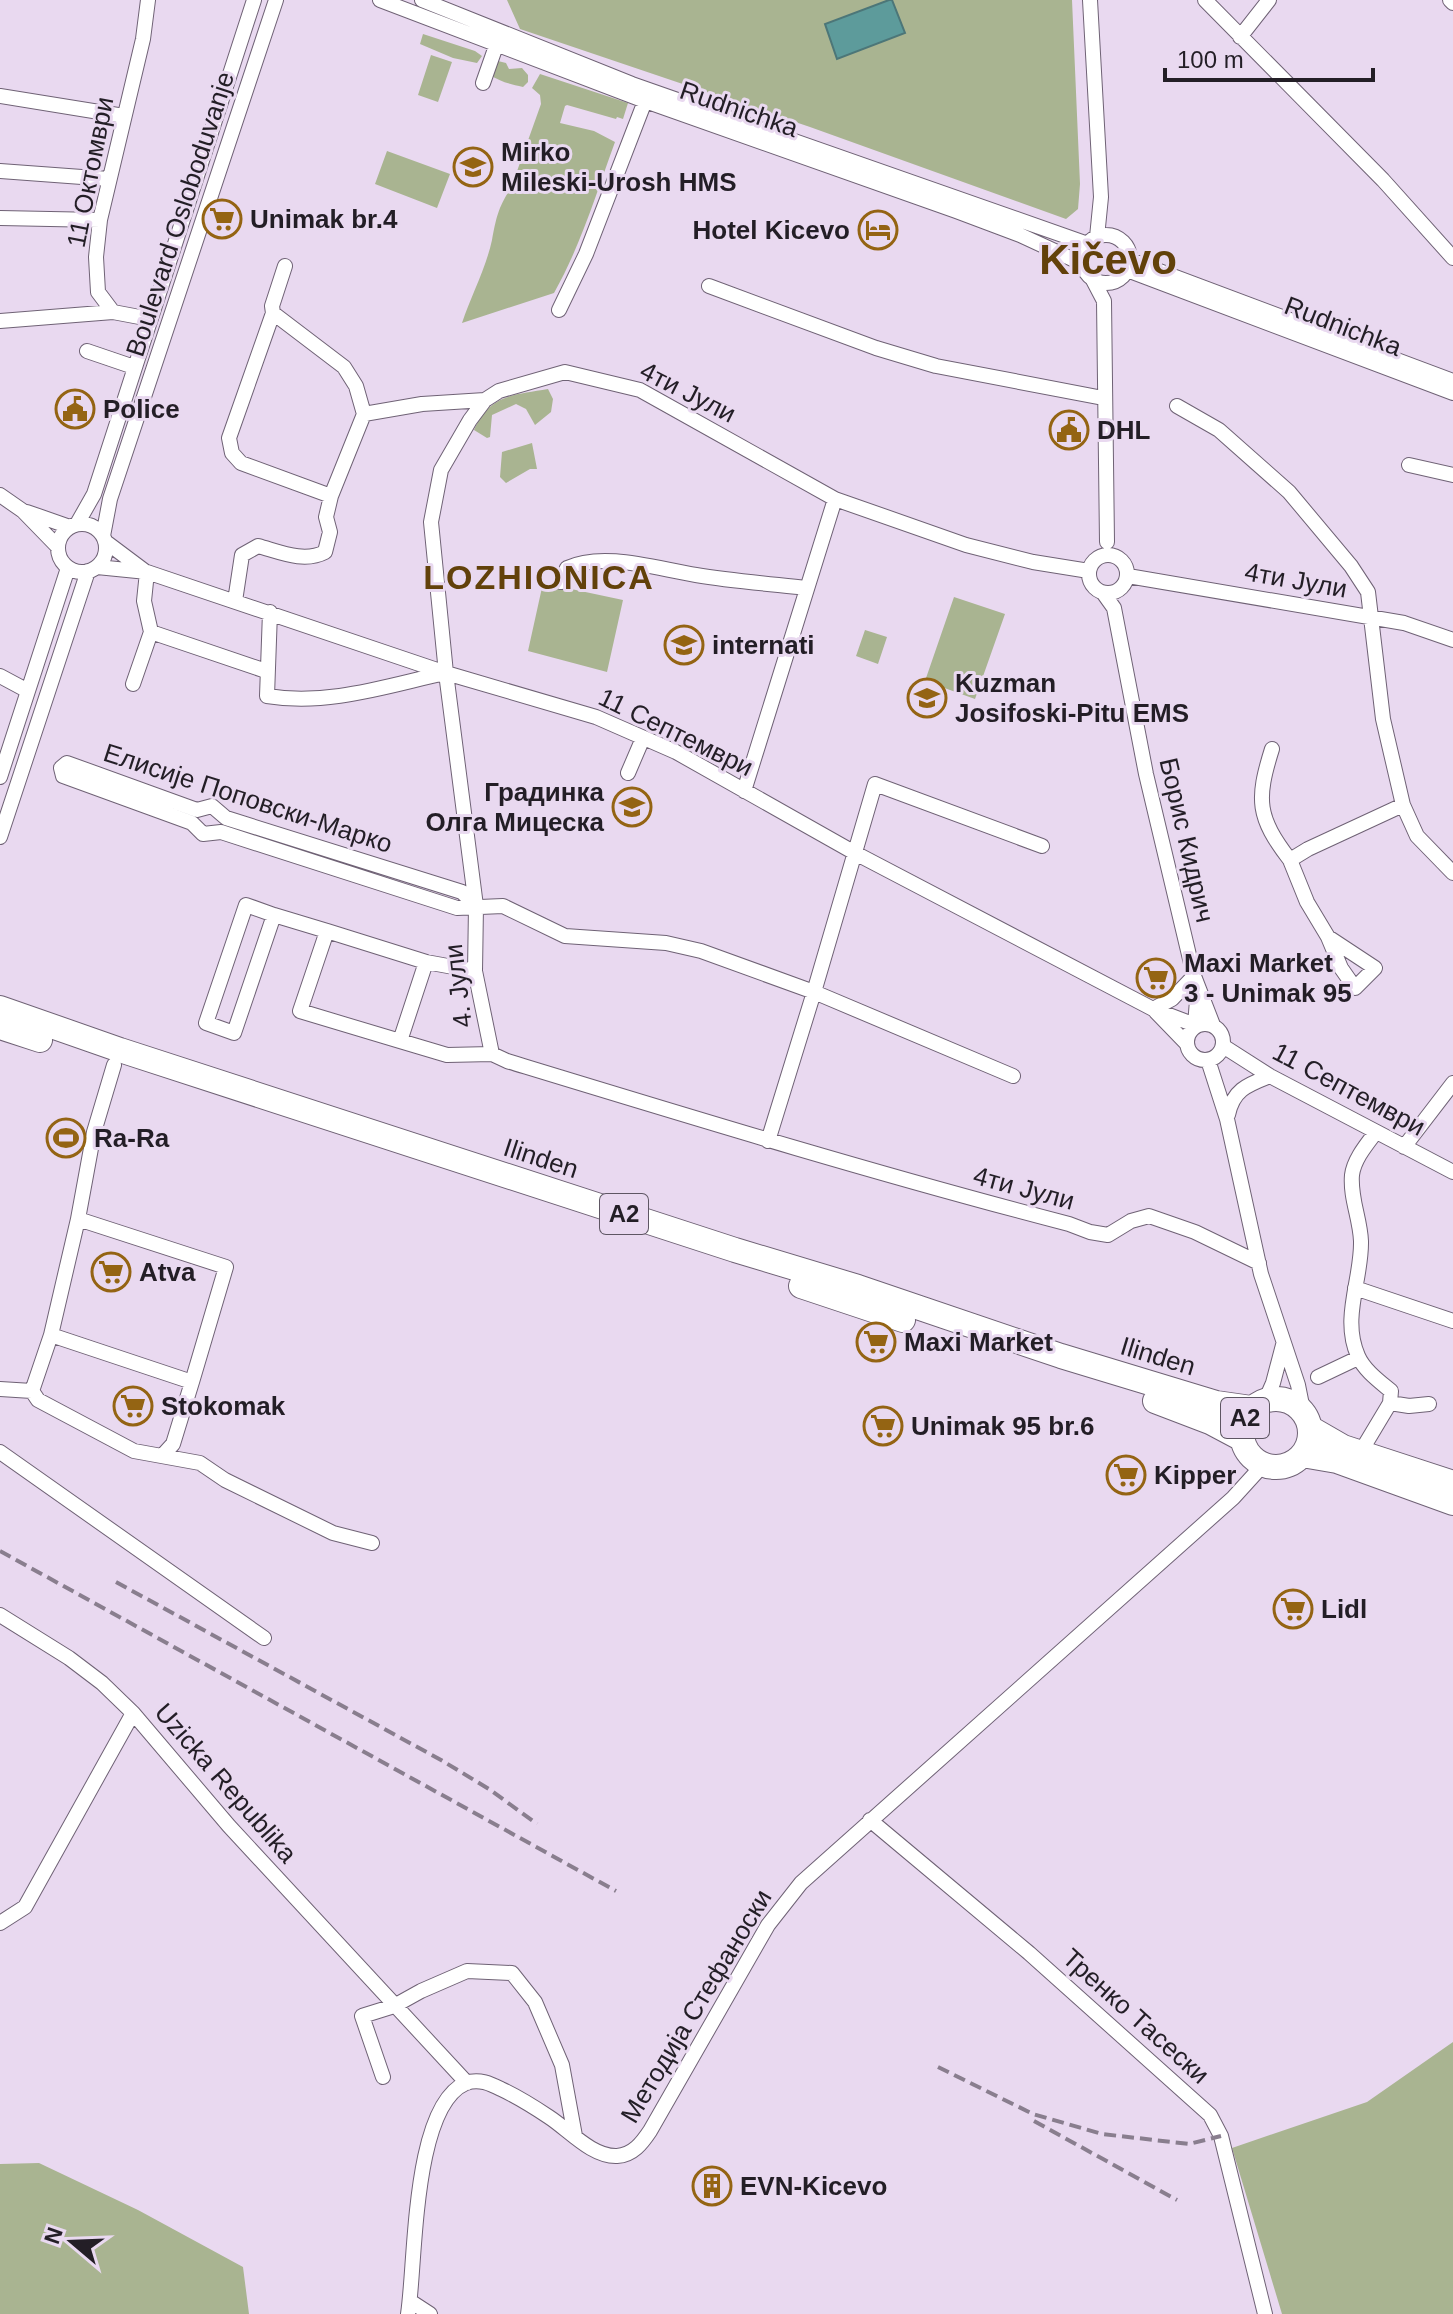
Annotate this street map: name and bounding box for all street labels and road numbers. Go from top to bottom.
street label: Boulevard Osloboduvanje [120,68,240,360]
street label: Rudnichka [676,75,802,143]
street label: 11 Октомври [61,94,119,250]
street label: Rudnichka [1280,290,1406,362]
street label: 4ти Јули [635,355,741,429]
street label: 4ти Јули [1243,556,1349,604]
street label: 11 Септември [594,682,758,782]
street label: Елисије Поповски-Марко [100,737,396,859]
street label: Борис Кидрич [1153,755,1221,925]
street label: 4. Јули [438,942,478,1030]
street label: 11 Септември [1268,1036,1430,1142]
street label: Ilinden [500,1132,582,1184]
street label: 4ти Јули [970,1160,1078,1216]
road number: A2 [600,1194,648,1234]
street label: Ilinden [1117,1330,1199,1382]
road number: A2 [1221,1398,1269,1438]
street label: Uzicka Republika [149,1697,304,1869]
street label: Методија Стефаноски [614,1884,778,2128]
street label: Тренко Тасески [1057,1942,1215,2090]

